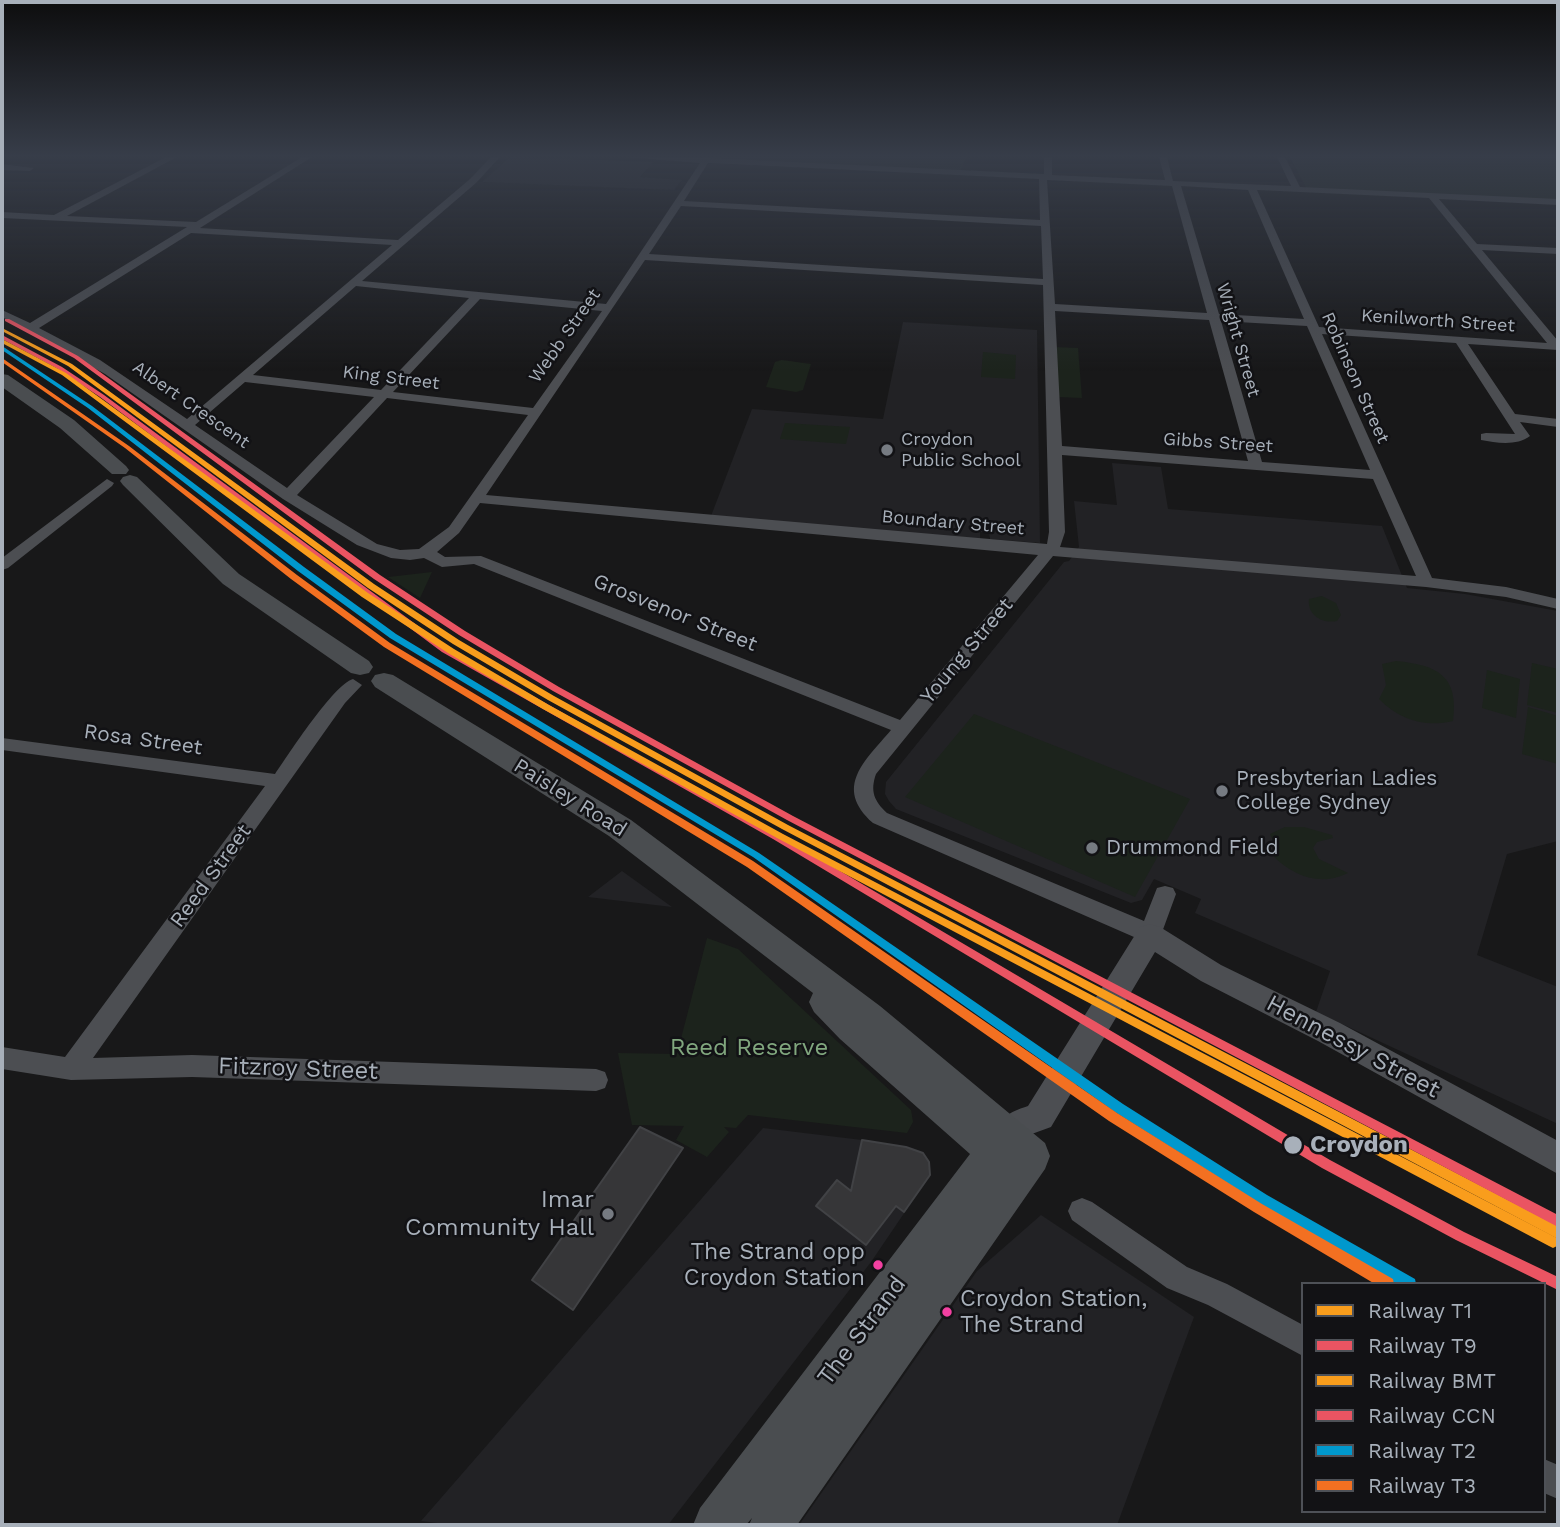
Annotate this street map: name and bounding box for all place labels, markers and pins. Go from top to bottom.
place label: Croydon Public School [901,429,1021,472]
marker: Croydon Public School [879,442,895,458]
place label: Presbyterian Ladies College Sydney [1236,766,1437,816]
marker: Presbyterian Ladies College Sydney [1214,783,1230,799]
place label: Drummond Field [1106,835,1279,861]
marker: Drummond Field [1084,840,1100,856]
place label: Croydon [1310,1131,1408,1159]
marker: Croydon [1282,1134,1304,1156]
place label: Imar Community Hall [405,1186,594,1242]
marker: Imar Community Hall [600,1206,616,1222]
place label: The Strand opp Croydon Station [684,1238,865,1292]
marker: The Strand opp Croydon Station [871,1258,885,1272]
place label: Croydon Station, The Strand [960,1285,1147,1339]
marker: Croydon Station, The Strand [940,1305,954,1319]

